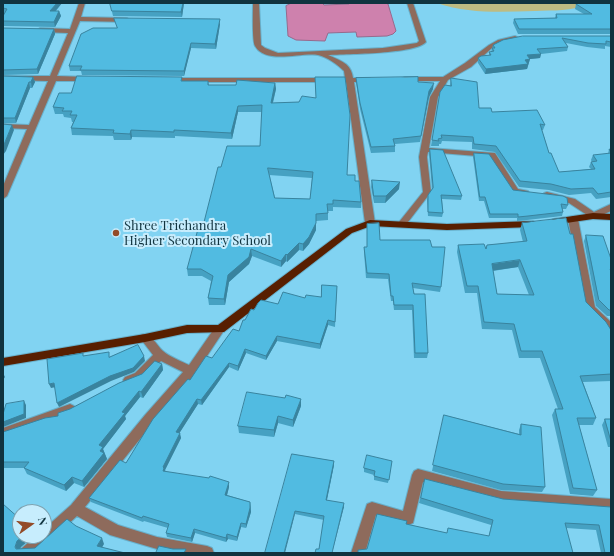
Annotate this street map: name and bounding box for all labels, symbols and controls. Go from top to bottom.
place label: Shree Trichandra Higher Secondary School [124,218,271,249]
marker: Shree Trichandra Higher Secondary School [111,228,121,238]
north arrow [12,504,52,544]
text: N [35,516,51,527]

